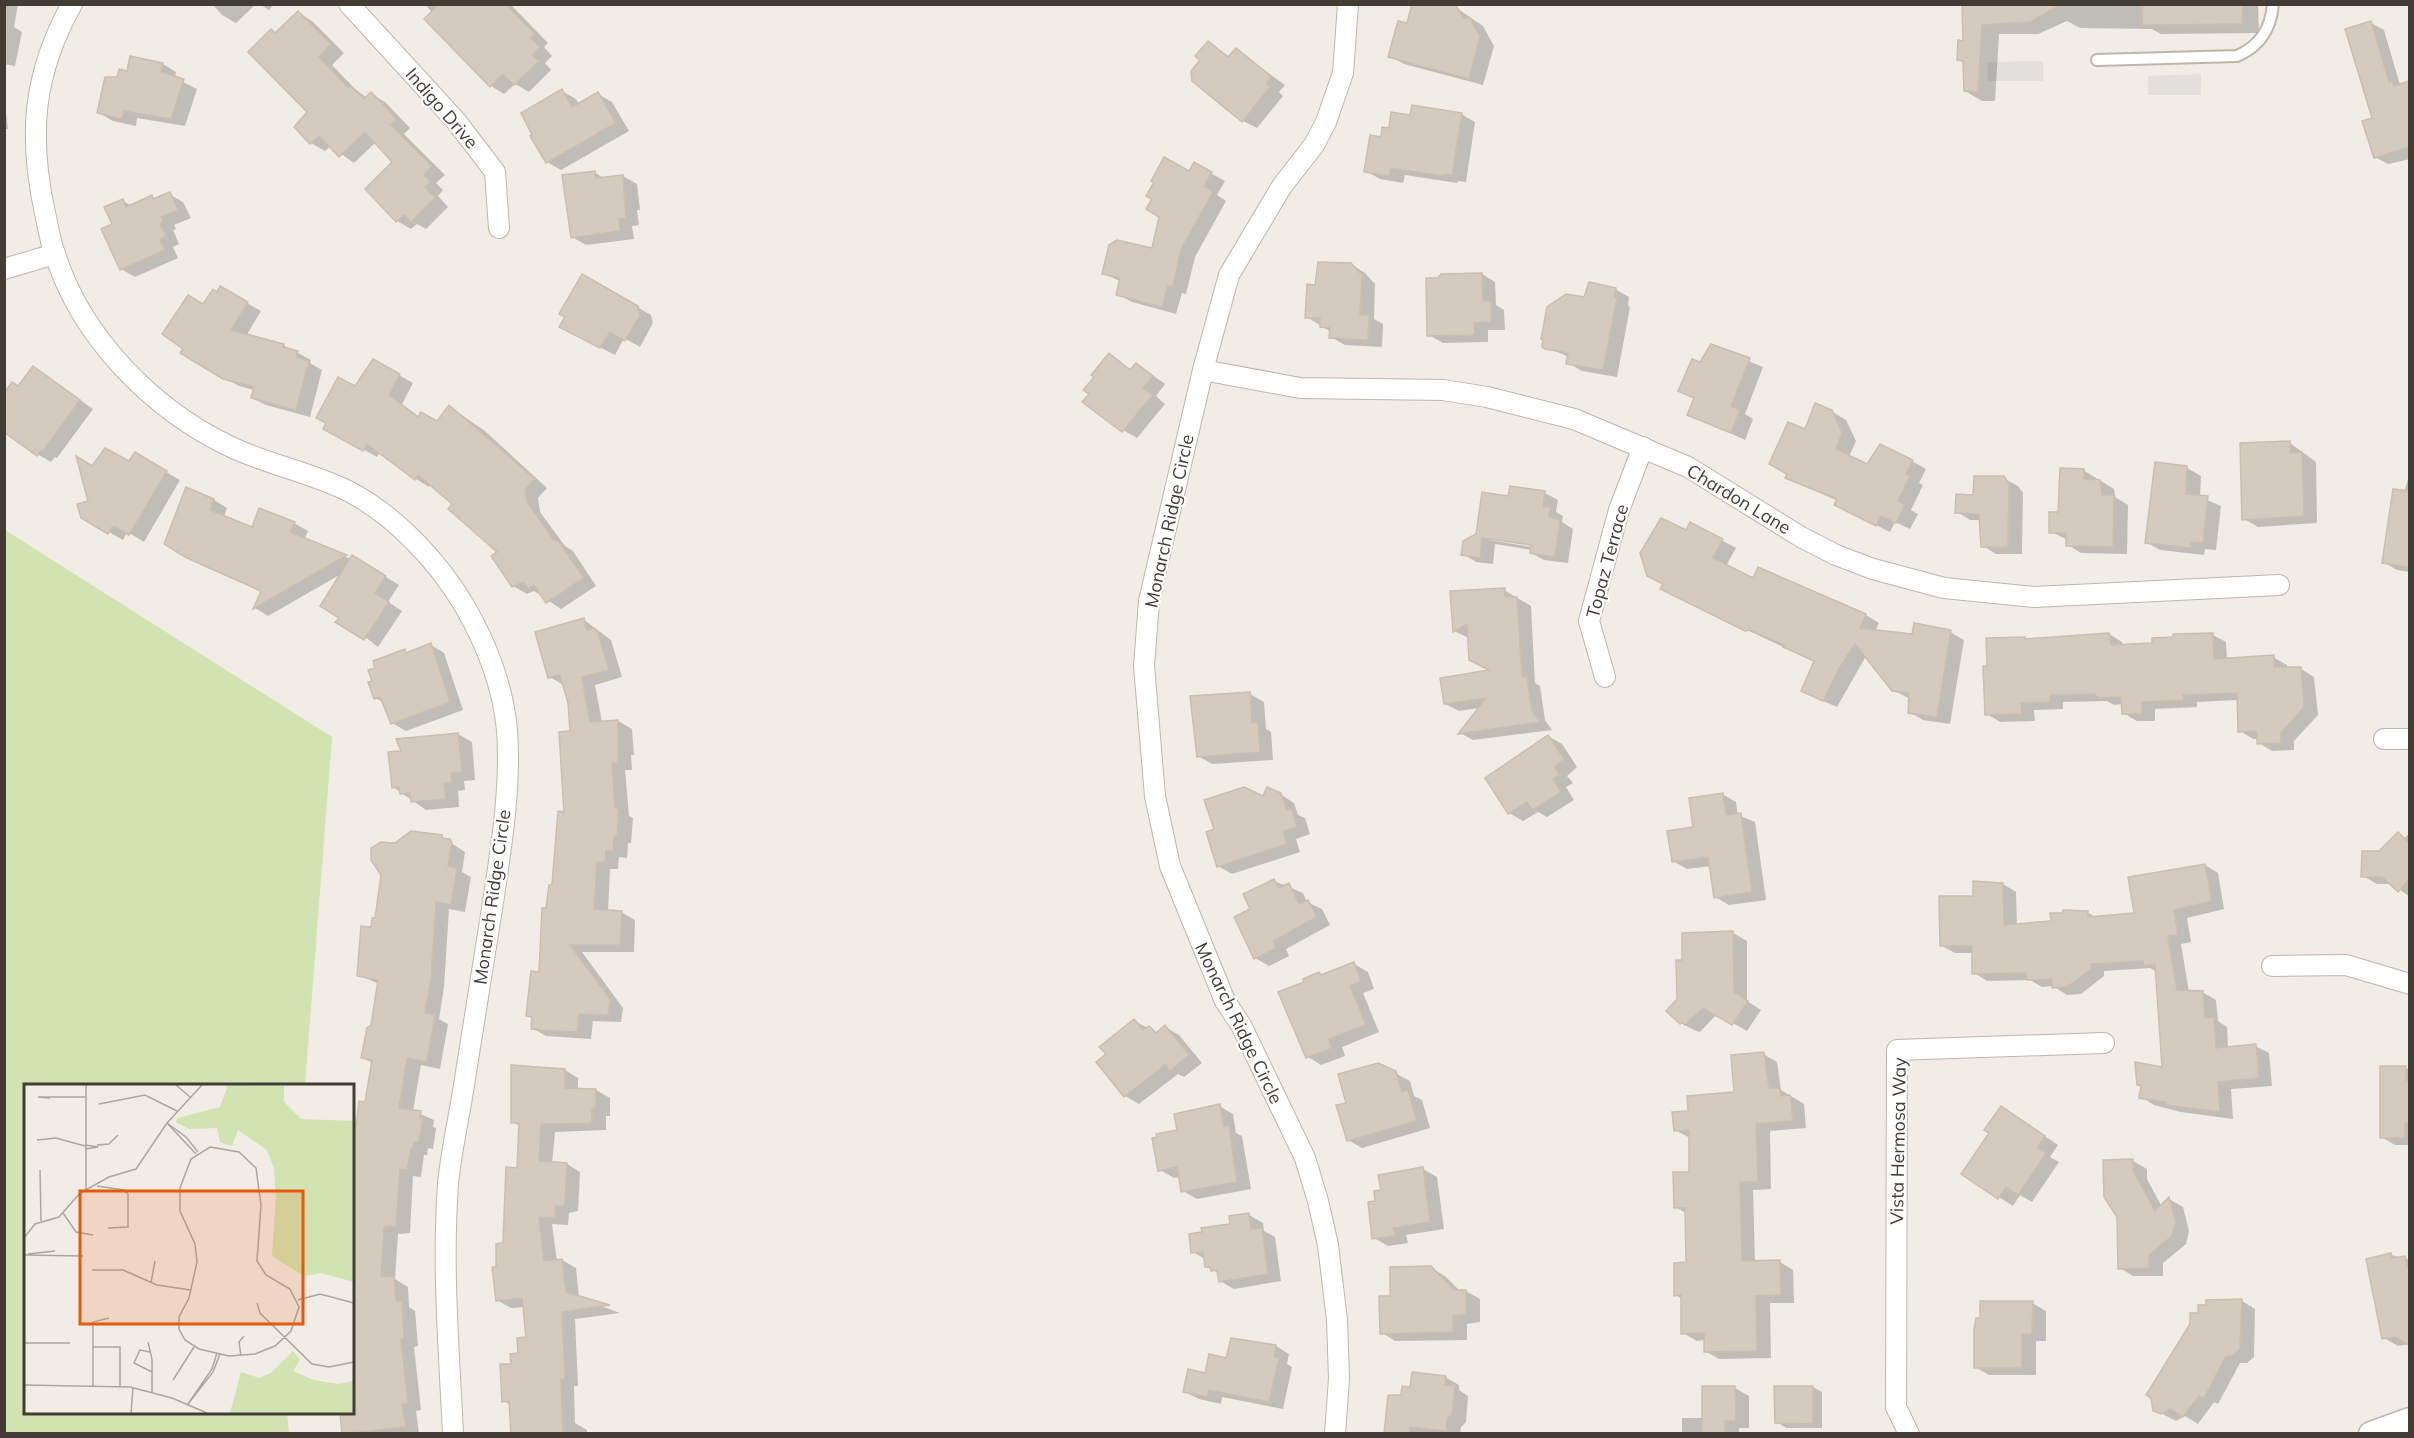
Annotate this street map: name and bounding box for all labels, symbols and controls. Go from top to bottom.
street label: Indigo Drive [401,63,483,153]
street label: Monarch Ridge Circle [1139,432,1199,610]
street label: Chardon Lane [1683,459,1795,539]
street label: Topaz Terrace [1581,502,1633,620]
street label: Monarch Ridge Circle [468,808,516,986]
street label: Monarch Ridge Circle [1190,939,1288,1107]
street label: Vista Hermosa Way [1885,1057,1911,1225]
inset map [24,1084,354,1414]

